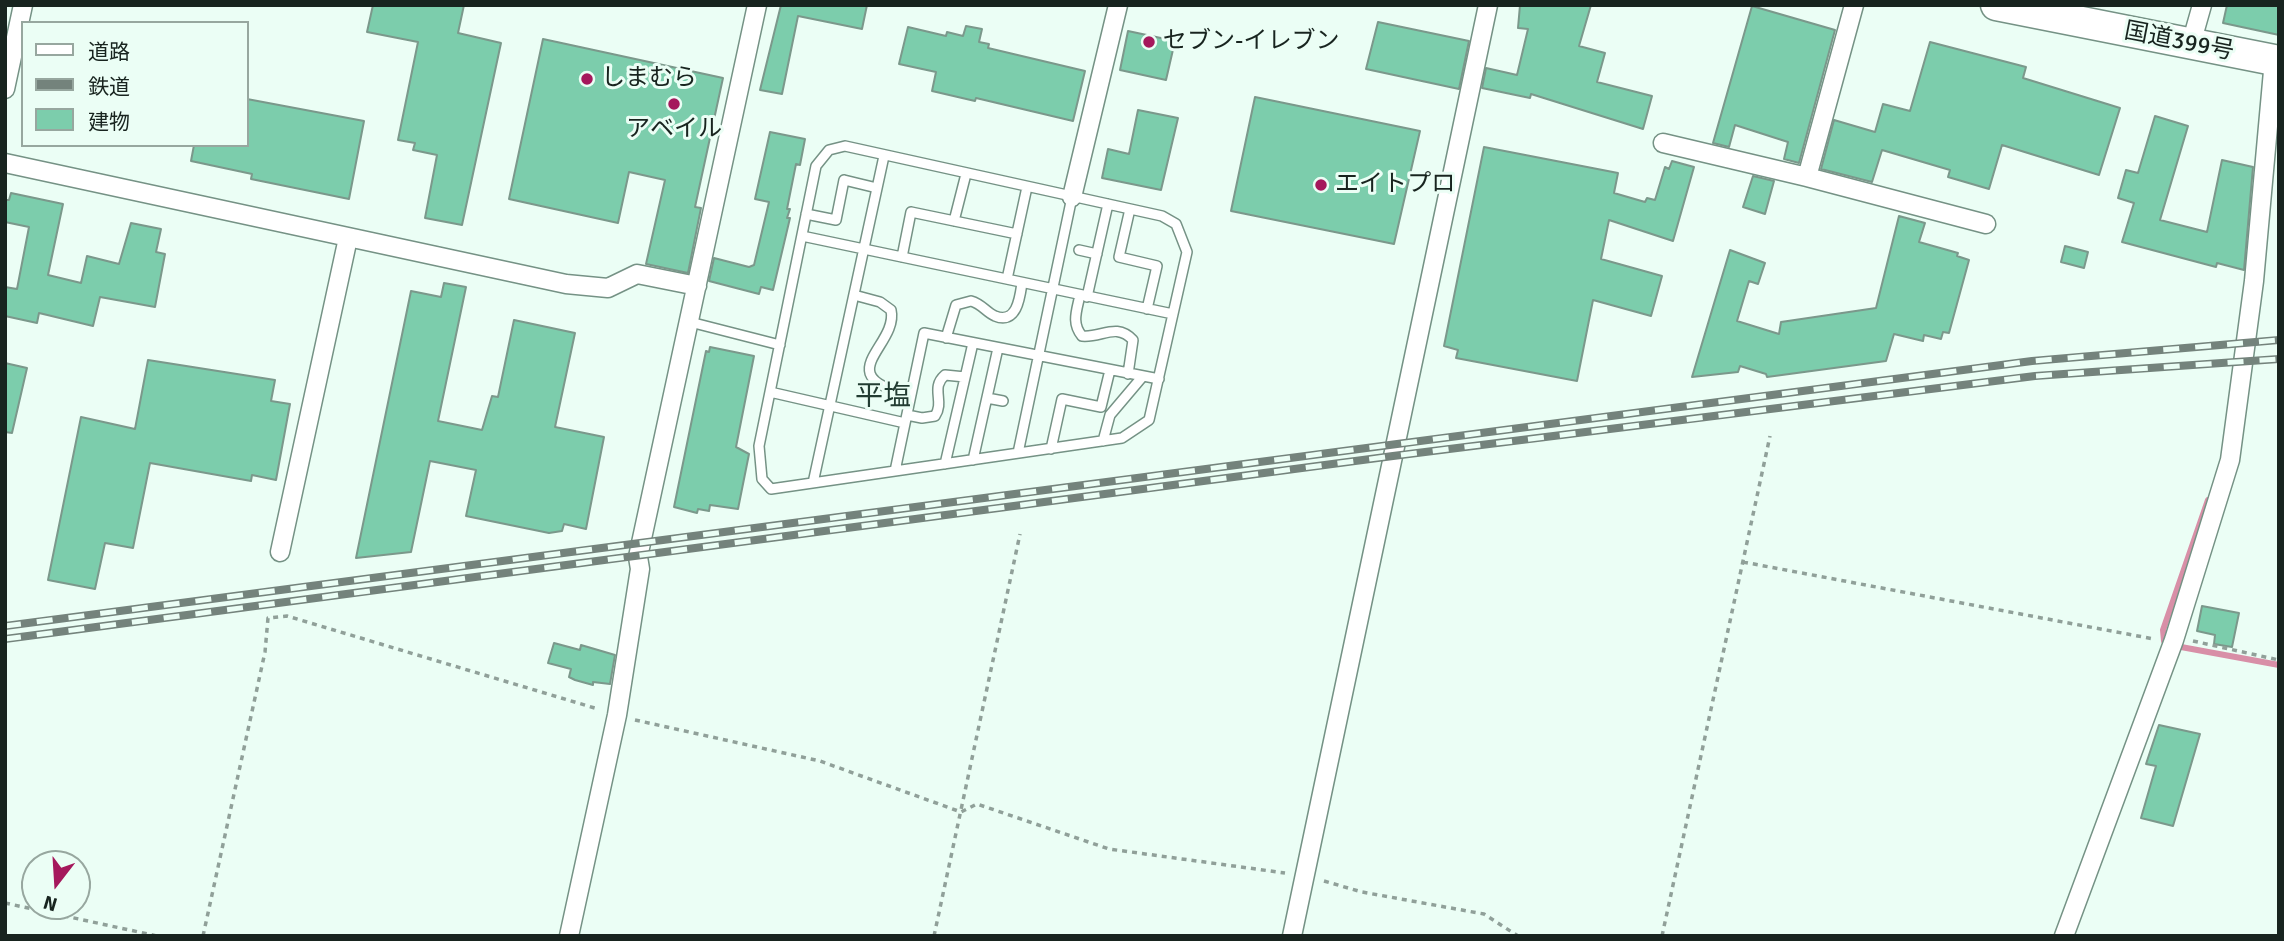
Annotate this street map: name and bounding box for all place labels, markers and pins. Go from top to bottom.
place label: セブン-イレブン [1163,28,1339,56]
marker: セブン-イレブン [1141,34,1157,50]
place label: しまむら [601,65,697,93]
marker: しまむら [579,71,595,87]
marker: アベイル [666,96,682,112]
place label: アベイル [626,116,722,144]
place label: エイトプロ [1335,171,1455,199]
marker: エイトプロ [1313,177,1329,193]

